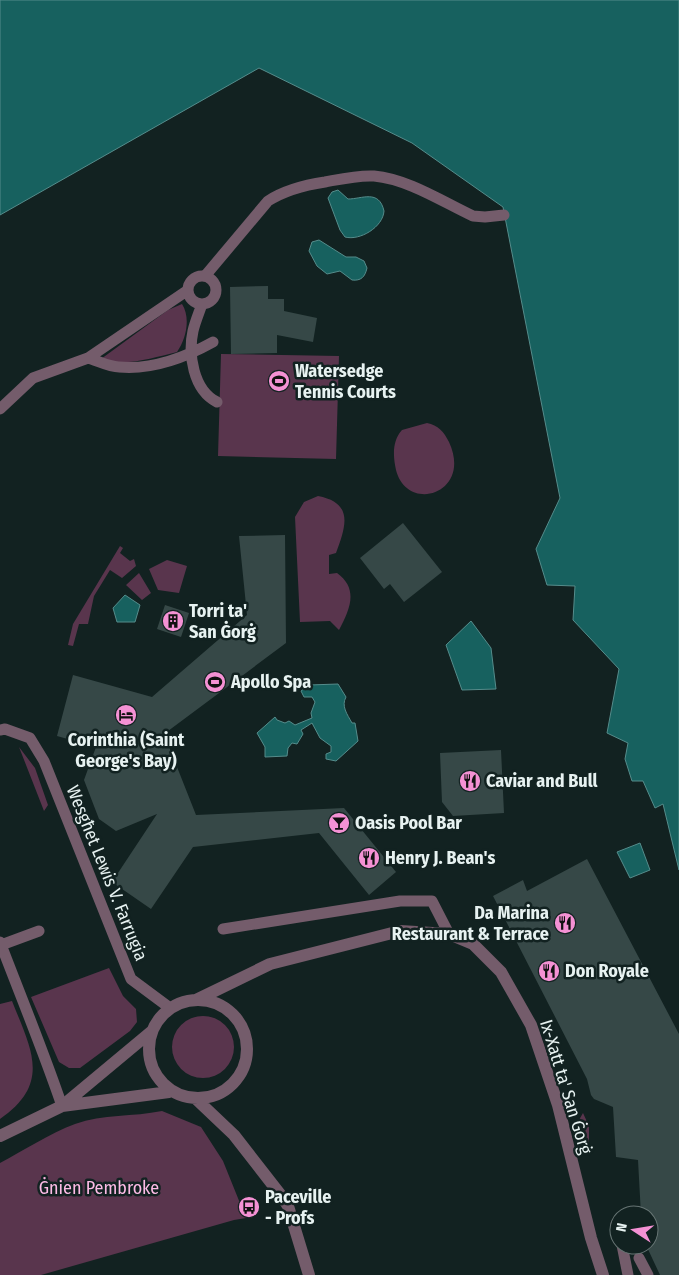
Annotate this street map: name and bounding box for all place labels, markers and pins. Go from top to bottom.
place label: Watersedge Tennis Courts [295,360,396,403]
sports icon: Watersedge Tennis Courts [267,369,291,393]
place label: Torri ta' San Ġorġ [189,600,256,643]
building icon: Torri ta' San Ġorġ [161,609,185,633]
sports icon: Apollo Spa [203,670,227,694]
place label: Apollo Spa [230,671,311,693]
hotel icon: Corinthia (Saint George's Bay) [114,703,138,727]
place label: Corinthia (Saint George's Bay) [68,729,185,772]
restaurant icon: Caviar and Bull [458,769,482,793]
place label: Caviar and Bull [486,770,598,792]
bar icon: Oasis Pool Bar [327,811,351,835]
place label: Oasis Pool Bar [355,812,462,834]
restaurant icon: Henry J. Bean's [357,846,381,870]
place label: Henry J. Bean's [385,847,495,869]
place label: Da Marina Restaurant & Terrace [392,902,549,945]
restaurant icon: Da Marina Restaurant & Terrace [553,911,577,935]
restaurant icon: Don Royale [537,959,561,983]
place label: Don Royale [565,960,649,982]
place label: Paceville - Profs [265,1186,331,1229]
bus stop icon: Paceville - Profs [237,1195,261,1219]

